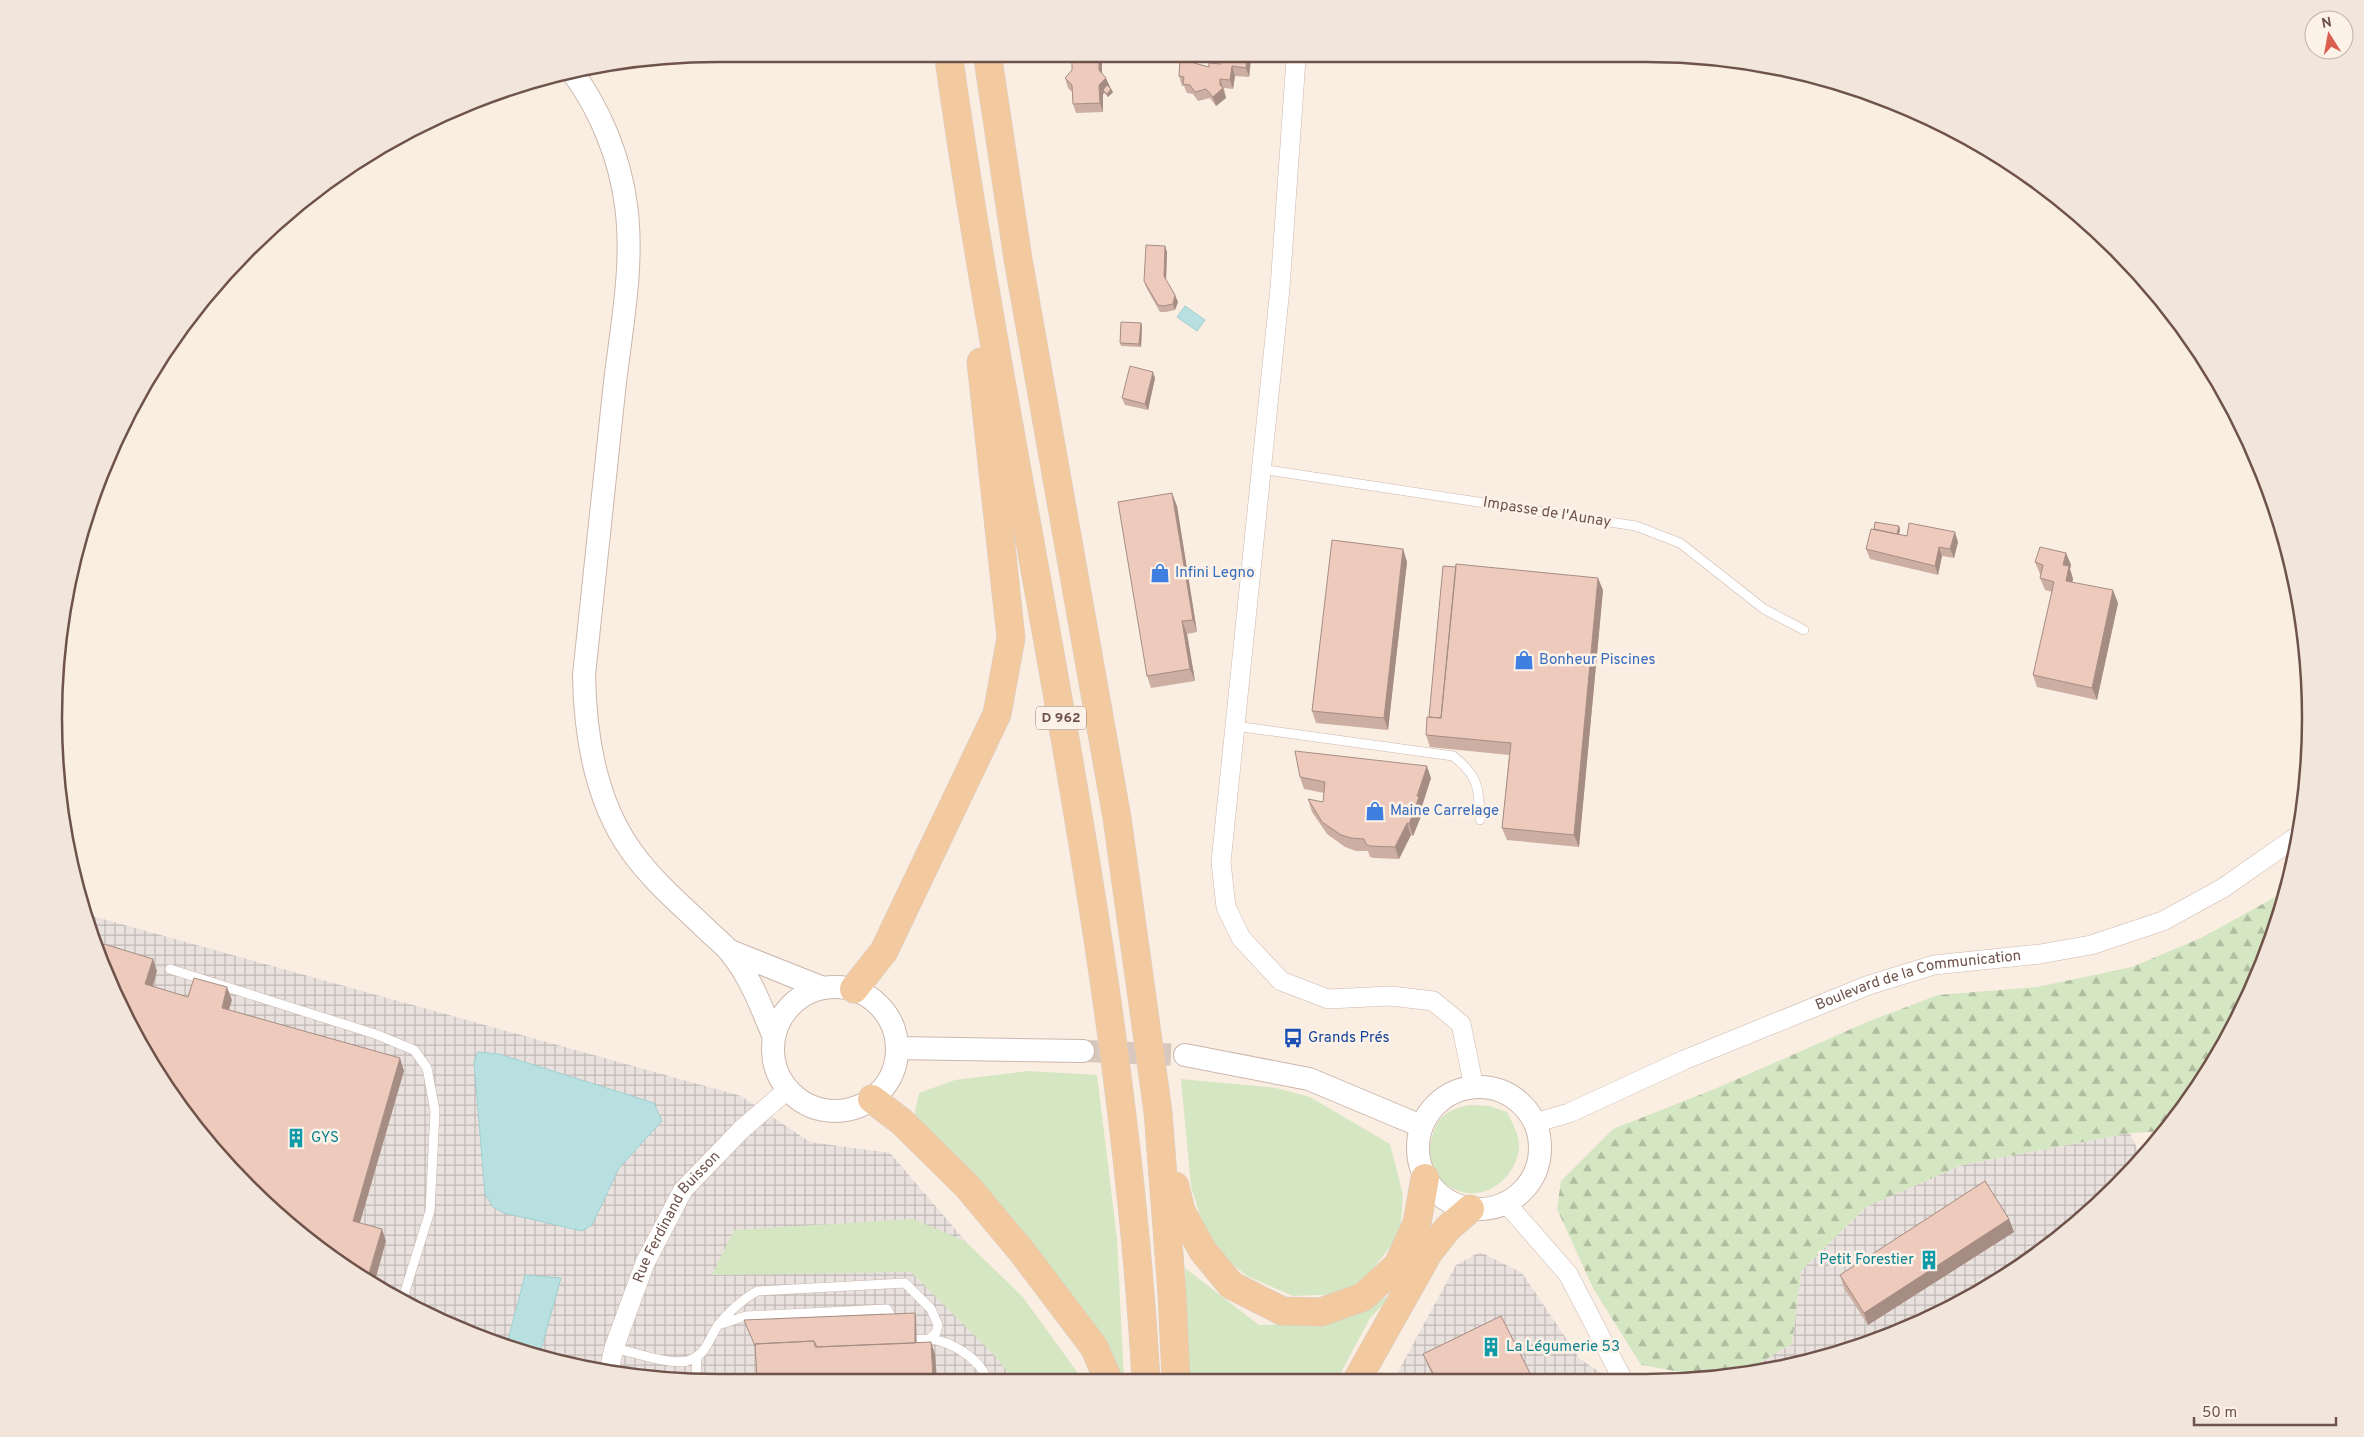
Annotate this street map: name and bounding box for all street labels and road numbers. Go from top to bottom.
street label: Impasse de l'Aunay [1482,493,1612,533]
road number: D 962 [1036,706,1086,730]
street label: Boulevard de la Communication [1813,947,2022,1015]
street label: Rue Ferdinand Buisson [629,1147,725,1286]

